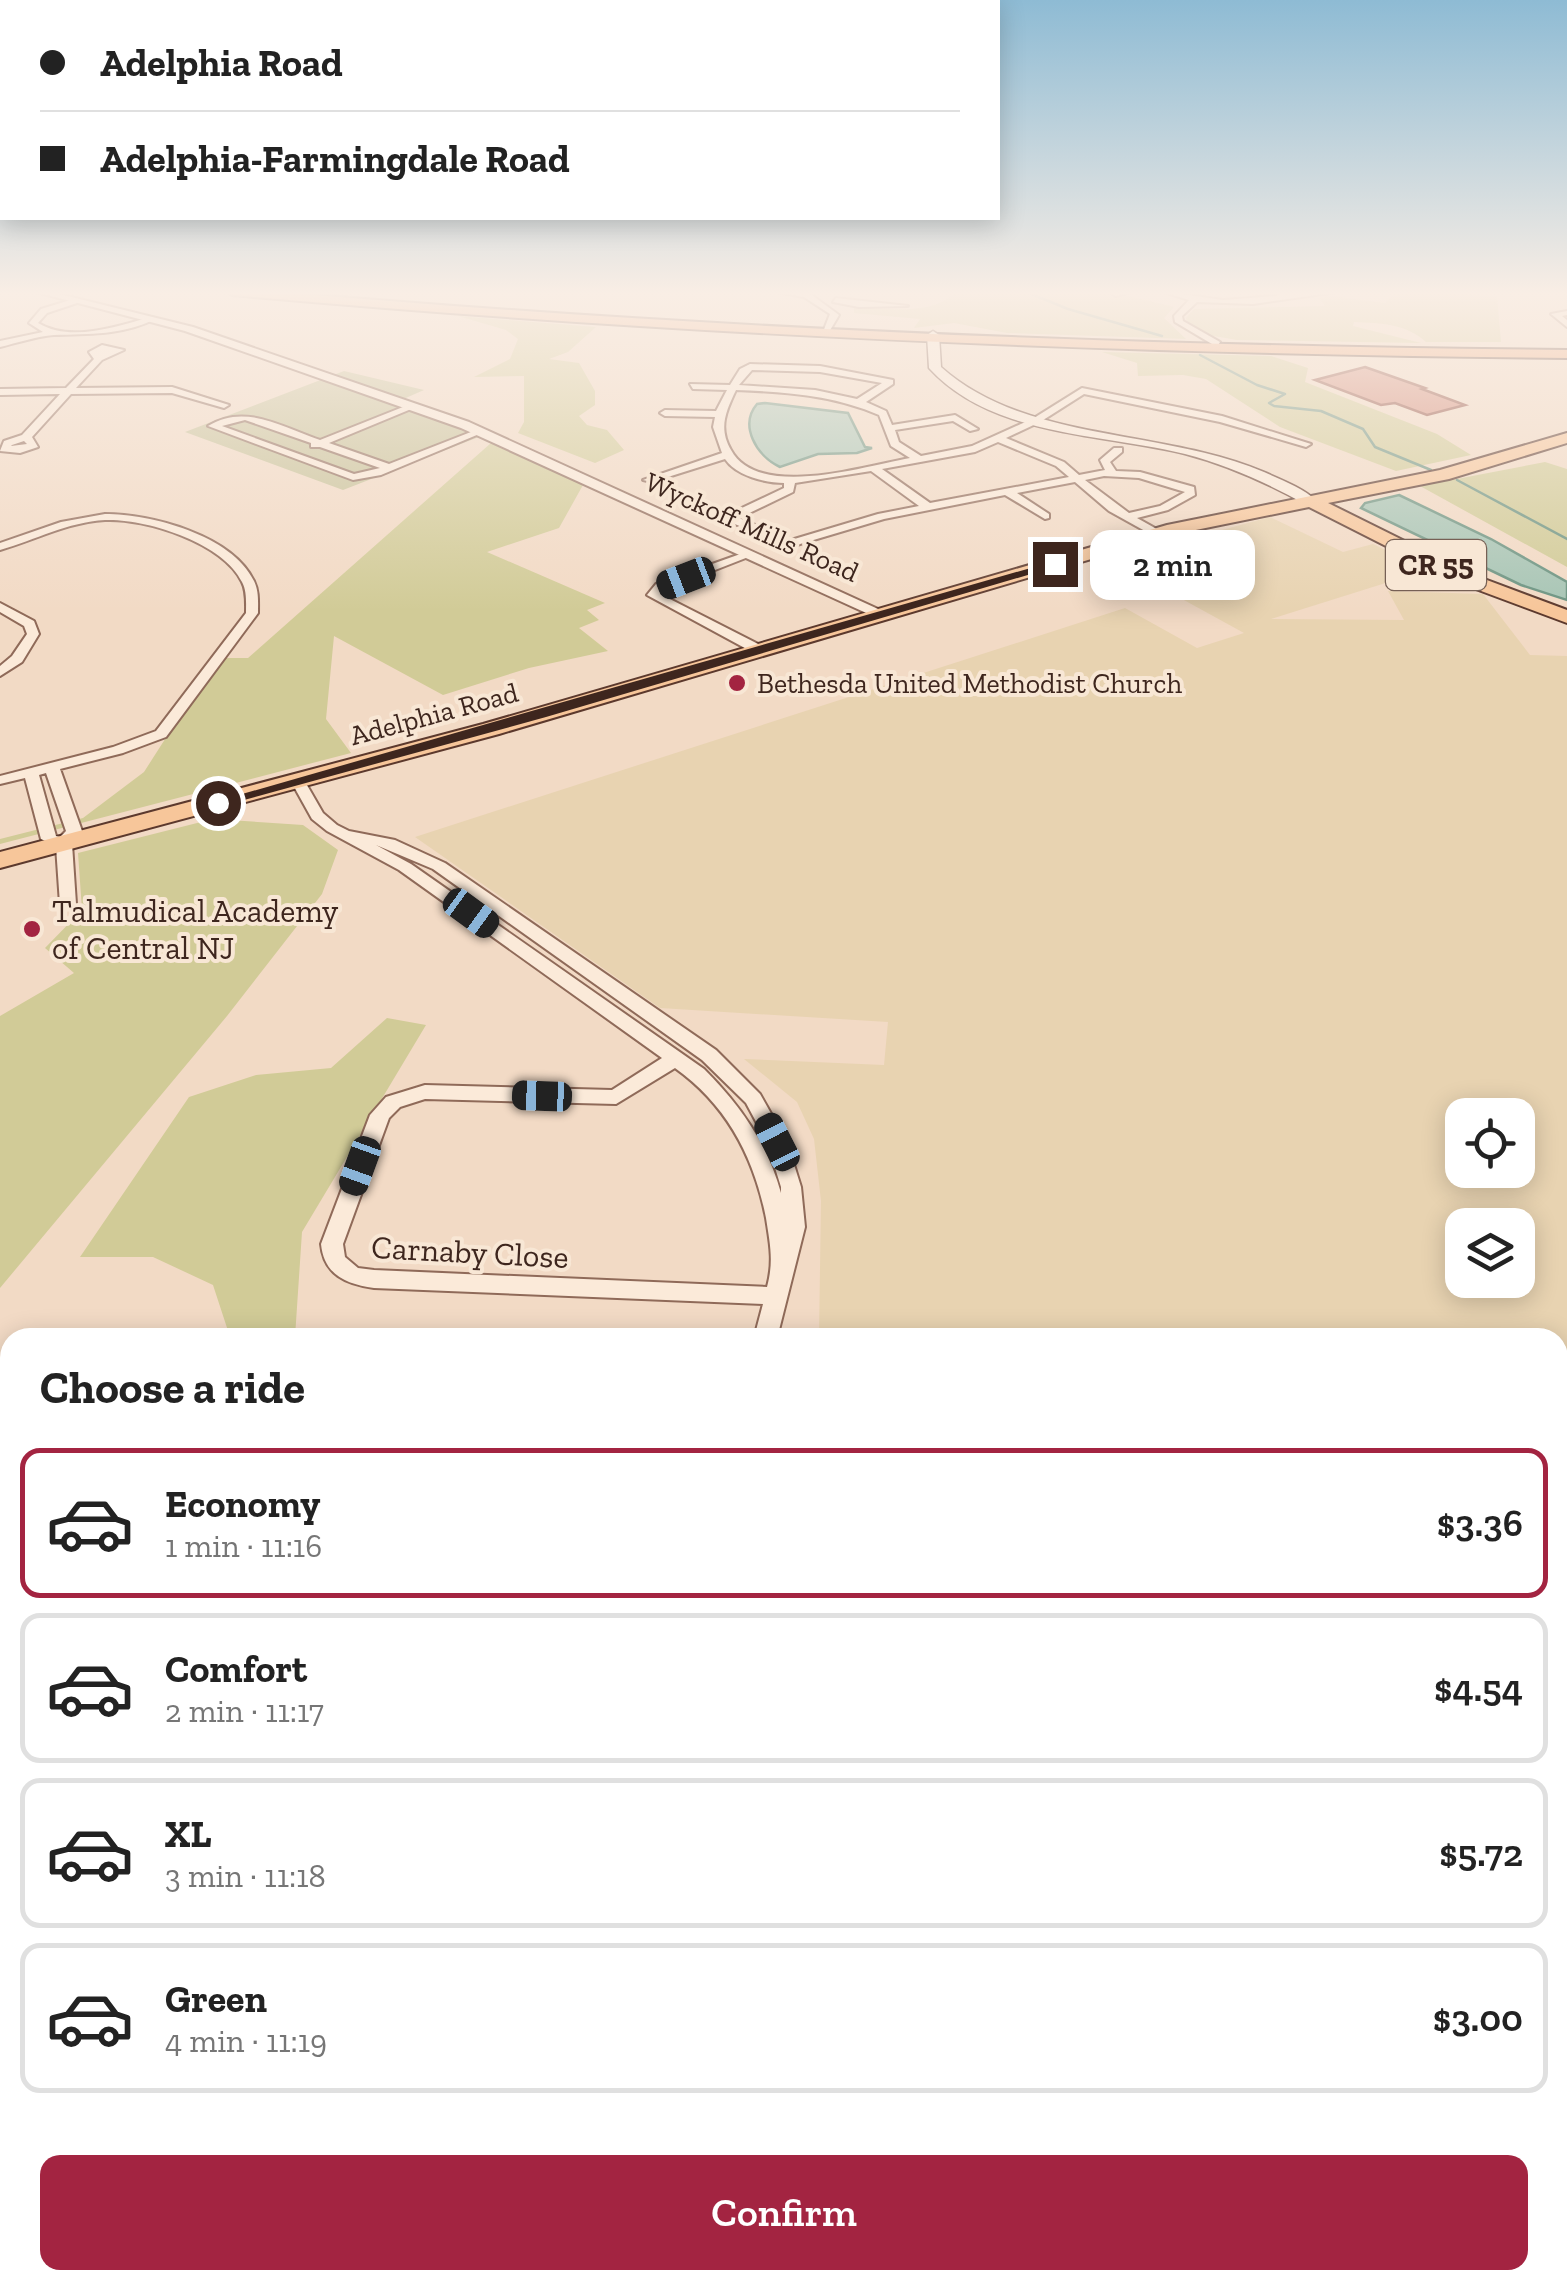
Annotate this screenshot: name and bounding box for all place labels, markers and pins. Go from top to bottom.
place label: Bethesda United Methodist Church [757,667,1182,700]
marker: Bethesda United Methodist Church [726,672,748,694]
place label: Talmudical Academy of Central NJ [52,892,339,967]
marker: Talmudical Academy of Central NJ [21,918,43,940]

